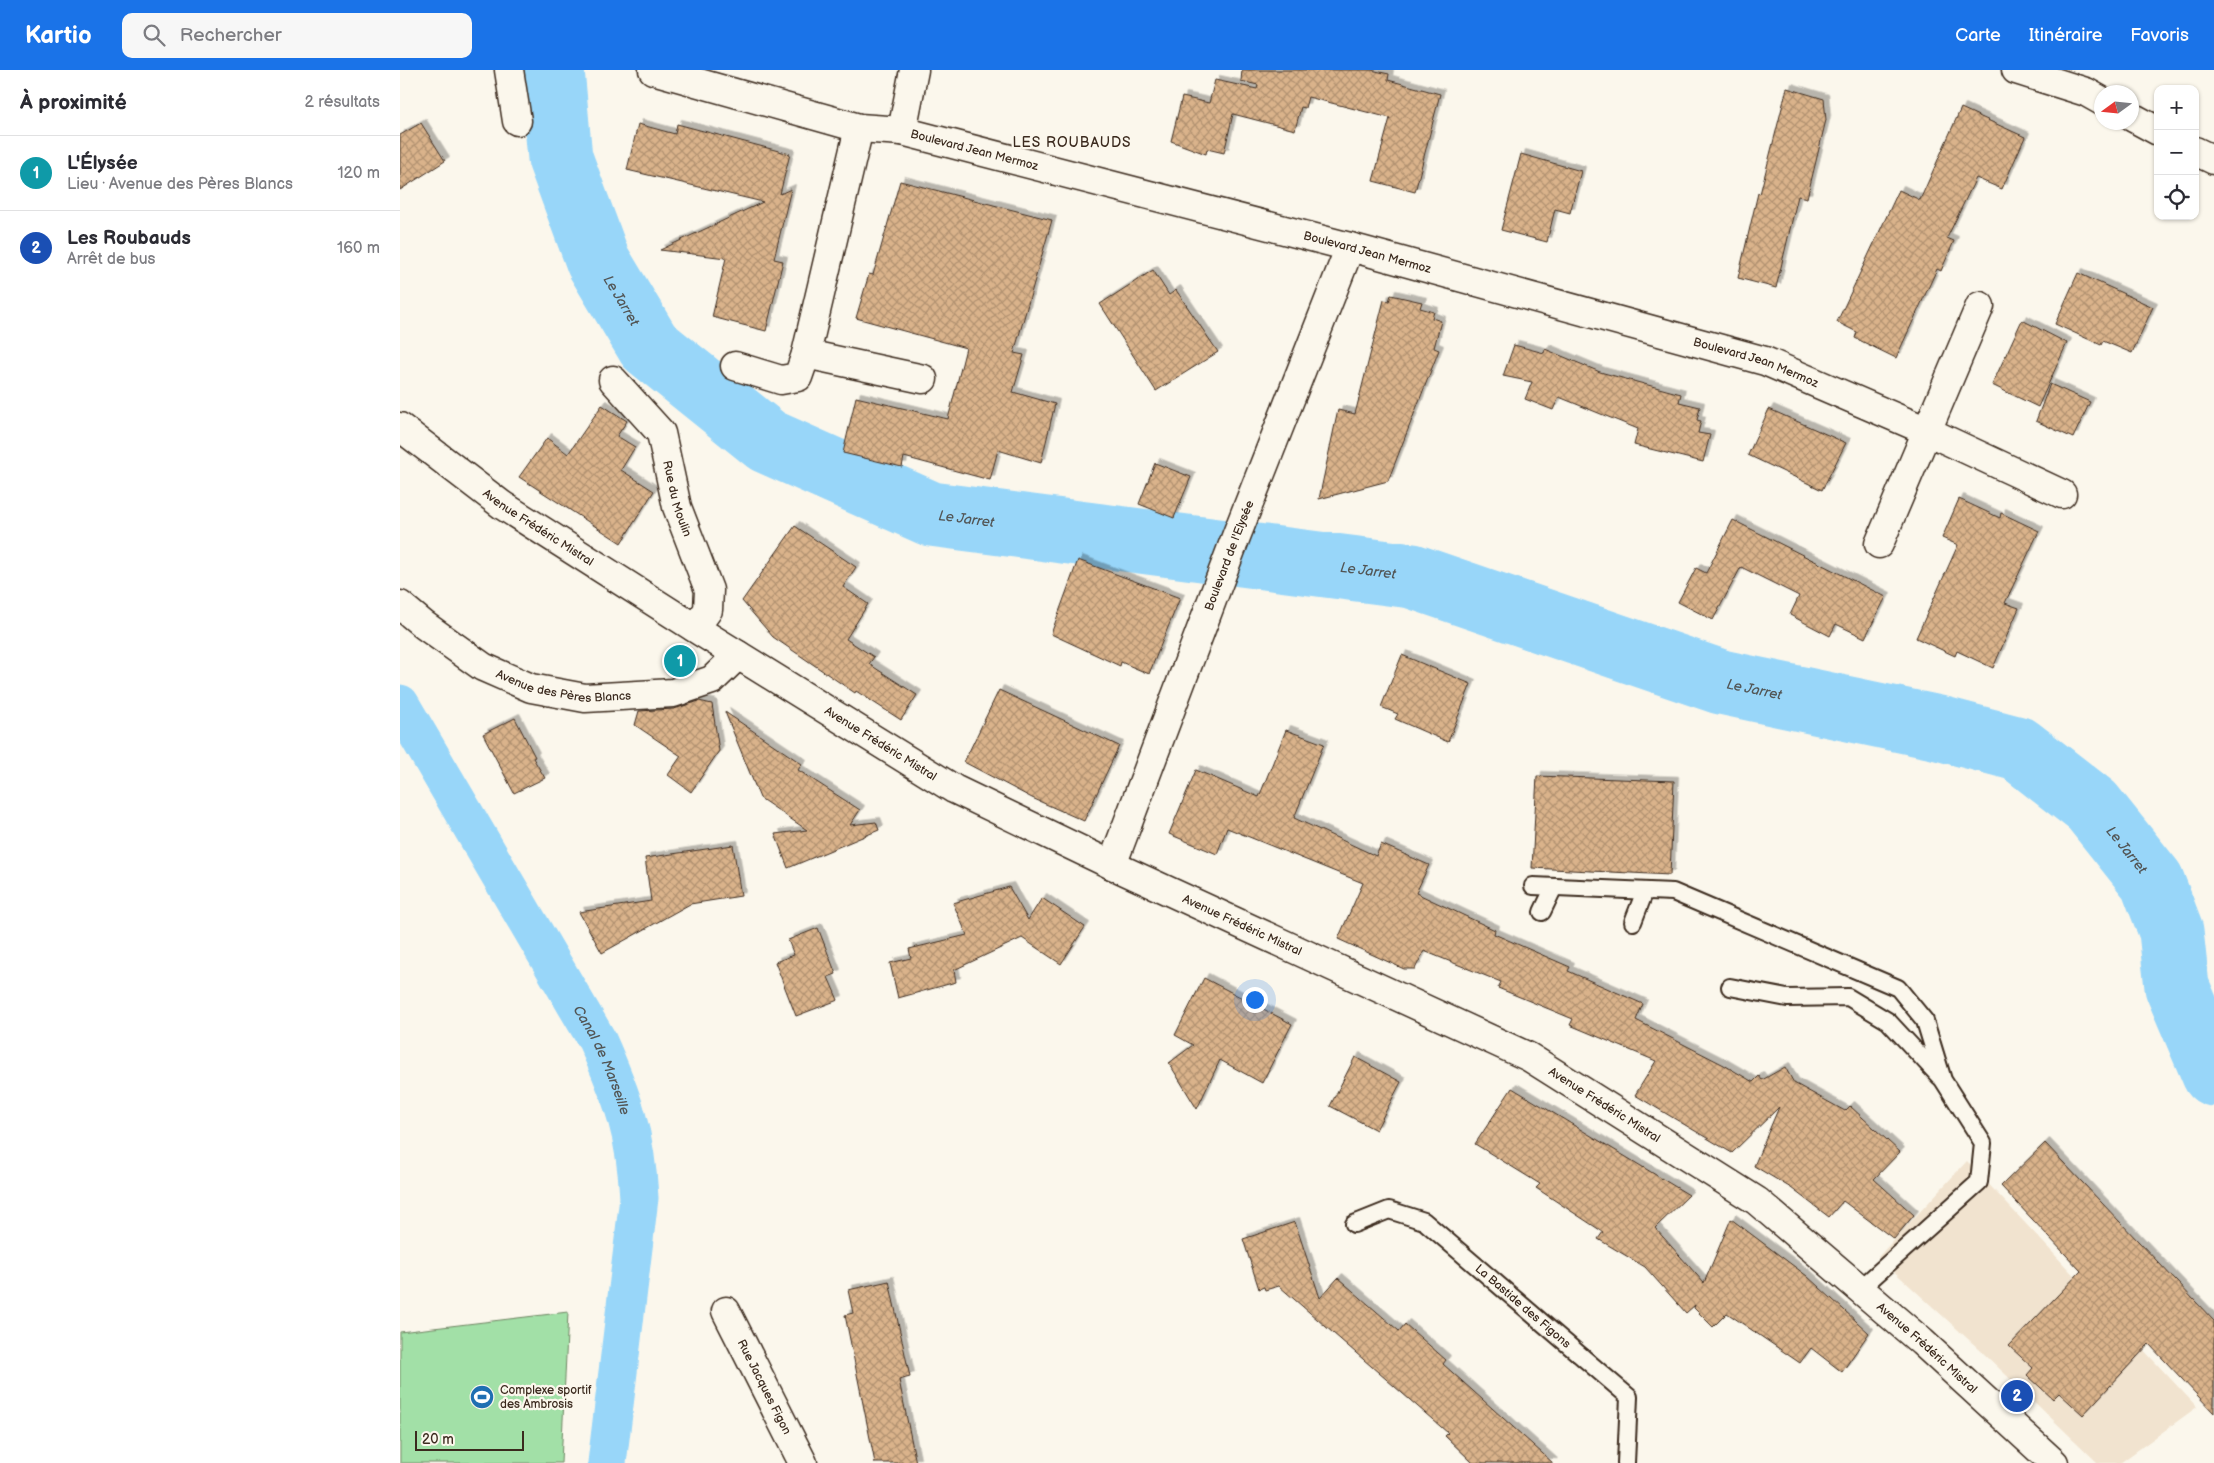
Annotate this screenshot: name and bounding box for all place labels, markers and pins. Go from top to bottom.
pin: 1 [664,642,696,680]
pin: 2 [2001,1377,2033,1415]
place label: Complexe sportif des Ambrosis [500,1383,592,1412]
sports icon: Complexe sportif des Ambrosis [469,1384,495,1410]

